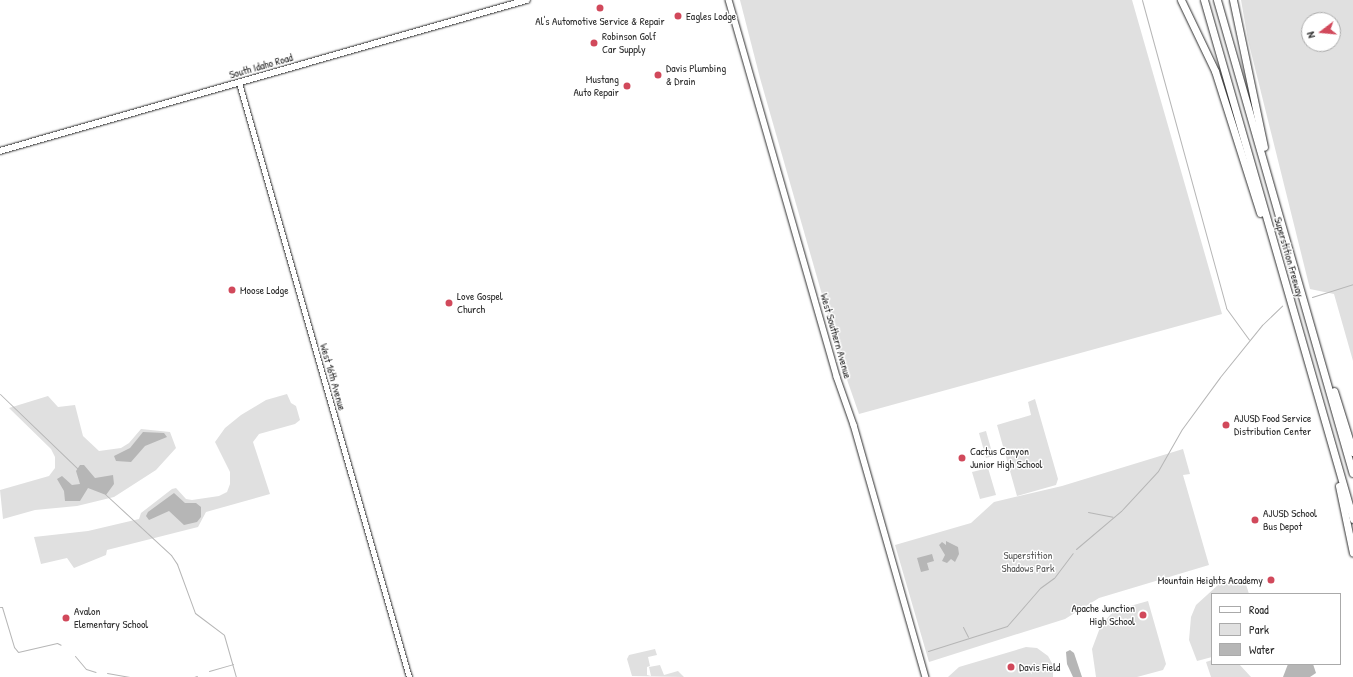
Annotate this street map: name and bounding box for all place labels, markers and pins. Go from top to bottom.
marker: Al's Automotive Service & Repair [595,3,605,13]
place label: Eagles Lodge [686,9,736,23]
marker: Eagles Lodge [673,11,683,21]
place label: Al's Automotive Service & Repair [535,14,665,28]
place label: Robinson Golf Car Supply [602,30,656,56]
marker: Robinson Golf Car Supply [589,38,599,48]
place label: Davis Plumbing & Drain [666,62,726,88]
marker: Davis Plumbing & Drain [653,70,663,80]
place label: Mustang Auto Repair [573,73,619,99]
marker: Mustang Auto Repair [622,81,632,91]
place label: Moose Lodge [240,283,289,297]
marker: Moose Lodge [227,285,237,295]
place label: Love Gospel Church [457,290,503,316]
marker: Love Gospel Church [444,298,454,308]
place label: AJUSD Food Service Distribution Center [1234,412,1311,438]
marker: AJUSD Food Service Distribution Center [1221,420,1231,430]
place label: Cactus Canyon Junior High School [970,445,1042,471]
marker: Cactus Canyon Junior High School [957,453,967,463]
place label: AJUSD School Bus Depot [1263,507,1317,533]
marker: AJUSD School Bus Depot [1250,515,1260,525]
place label: Mountain Heights Academy [1158,573,1263,587]
marker: Mountain Heights Academy [1266,575,1276,585]
place label: Apache Junction High School [1071,602,1135,628]
place label: Avalon Elementary School [74,605,148,631]
marker: Apache Junction High School [1138,610,1148,620]
marker: Avalon Elementary School [61,613,71,623]
place label: Davis Field [1019,660,1060,674]
marker: Davis Field [1006,662,1016,672]

